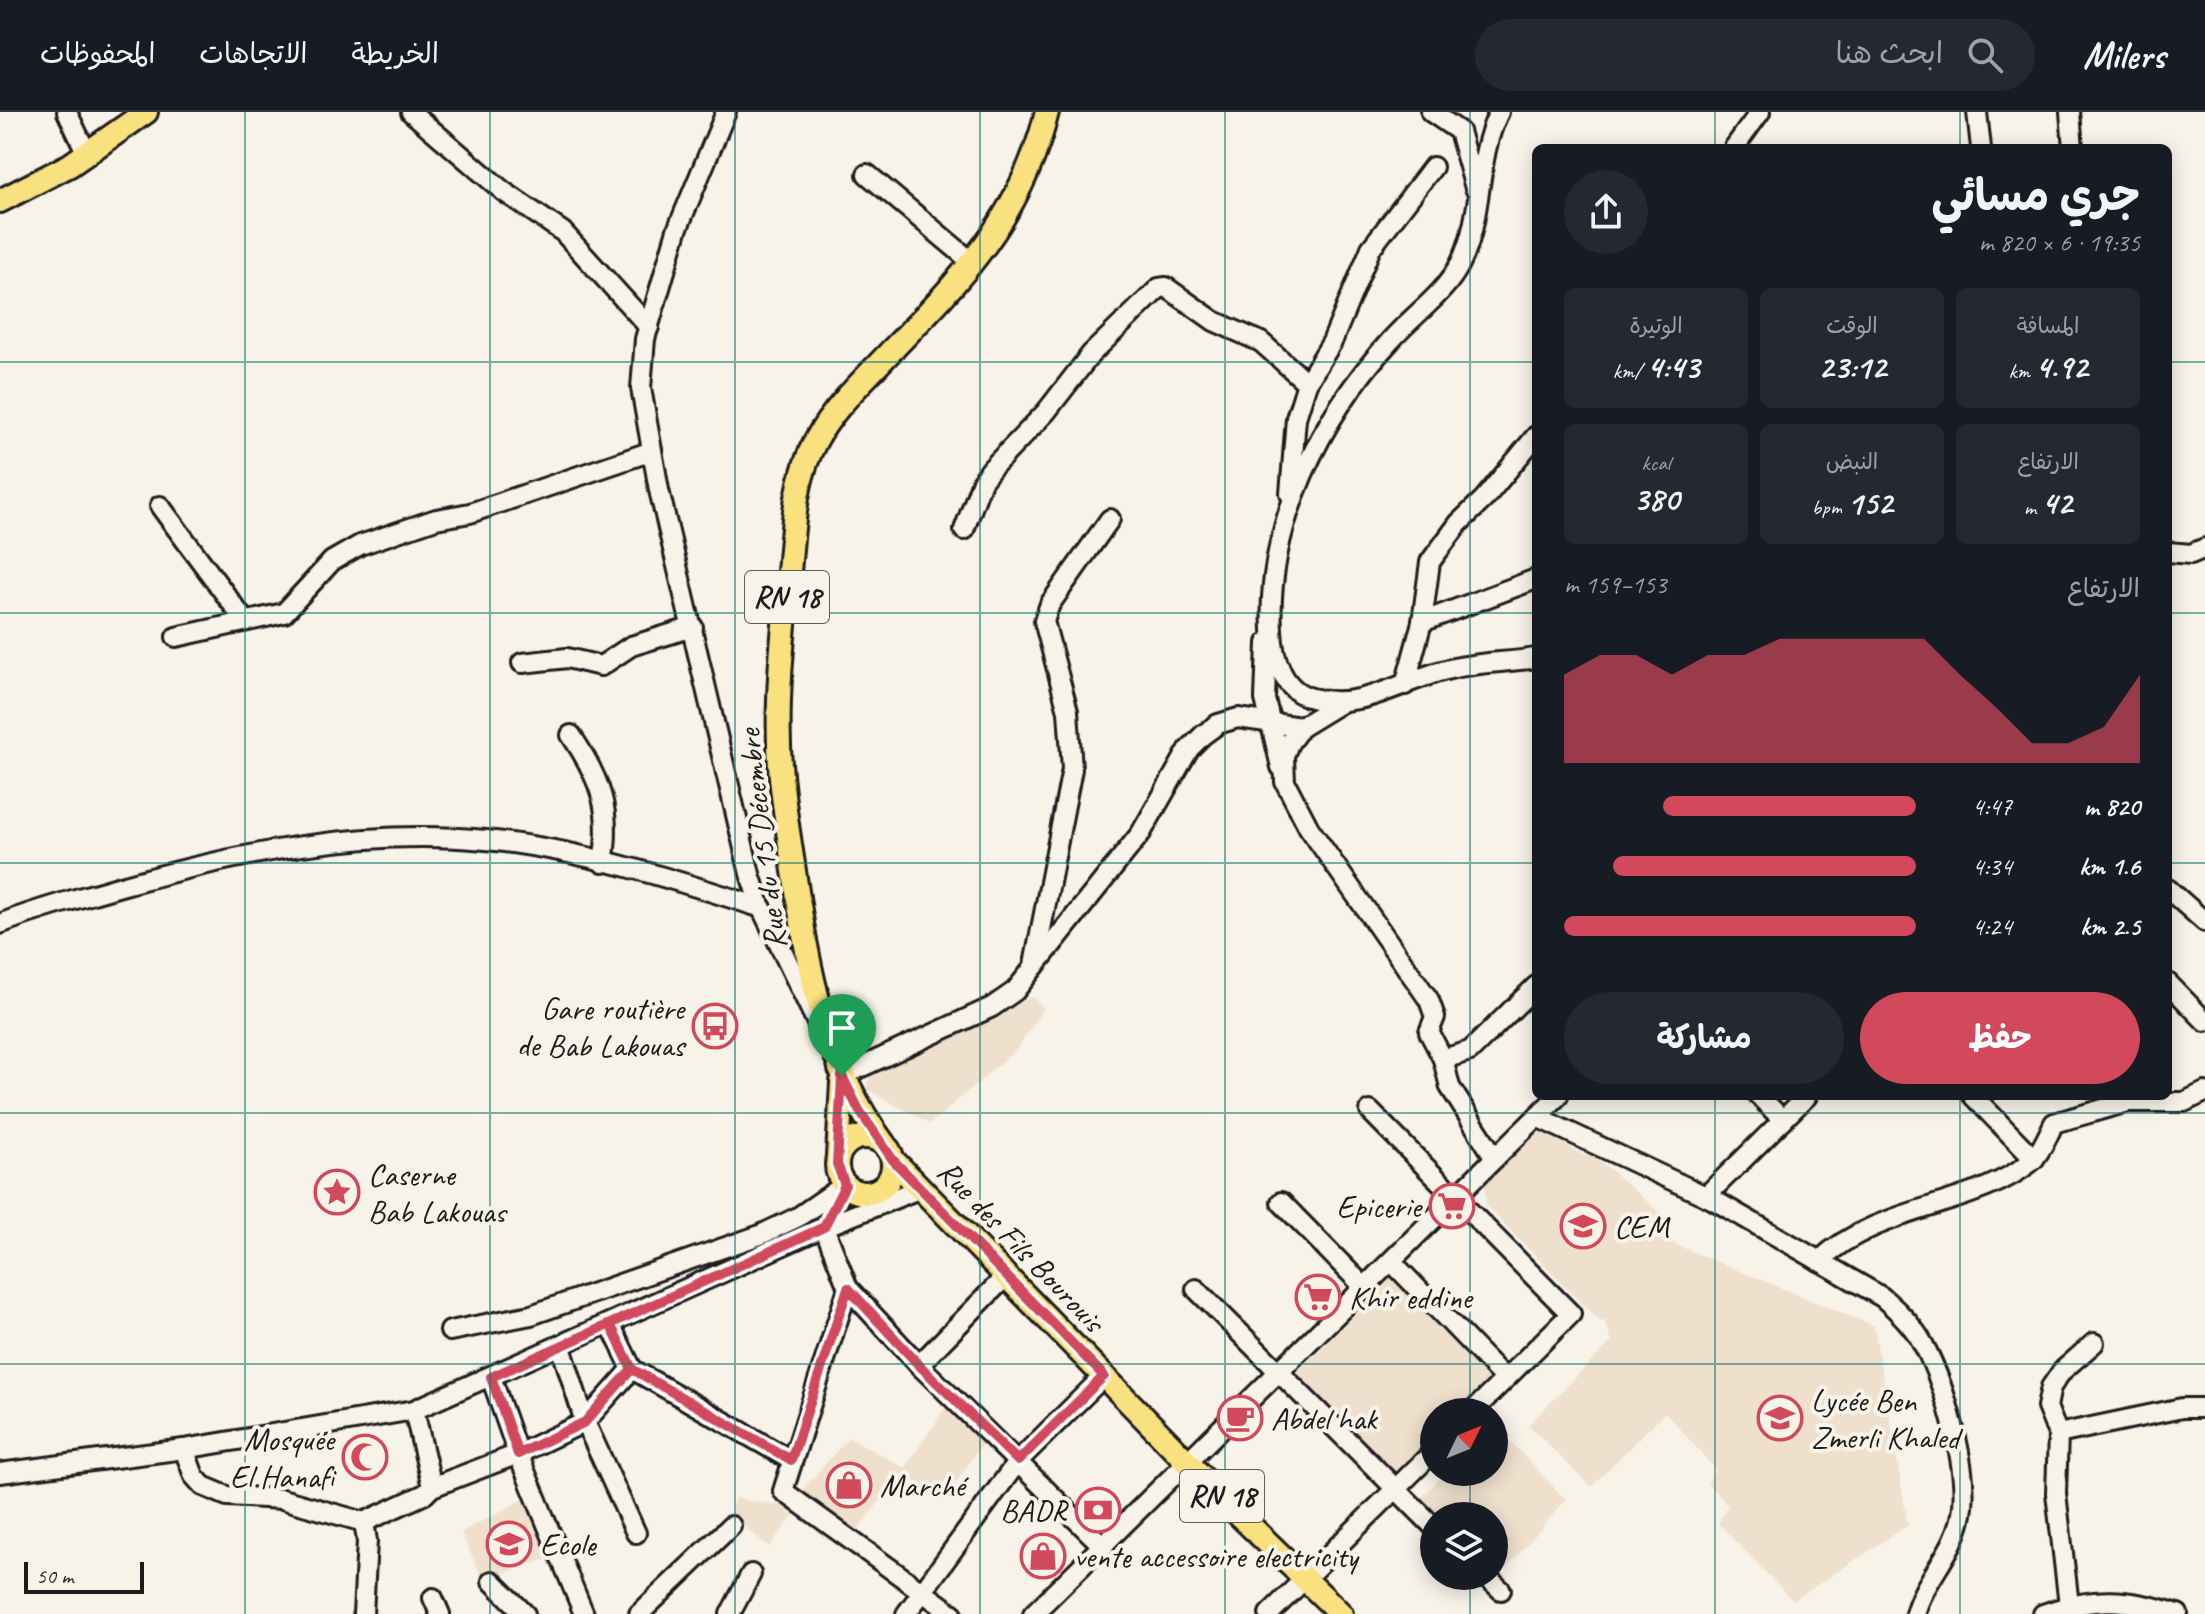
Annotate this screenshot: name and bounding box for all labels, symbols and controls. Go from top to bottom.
search box [1475,19,2035,91]
text: Milers [2083,32,2165,79]
icon: search [1963,33,2007,77]
text: ابحث هنا [1835,34,1943,72]
text: المحفوظات [40,36,155,71]
text: الاتجاهات [199,36,307,71]
text: الخريطة [351,36,439,71]
text: جري مسائي [1932,168,2140,223]
button: share [1564,170,1648,254]
text: 19:35 · 6 × 820 m [1979,226,2140,259]
text: الوتيرة [1629,312,1683,340]
text: الوقت [1826,312,1878,340]
text: المسافة [2017,312,2079,340]
text: 4:43 [1647,345,1699,388]
text: 23:12 [1818,345,1886,388]
text: 4.92 [2035,345,2088,388]
text: /km [1613,357,1647,385]
text: km [2008,357,2035,385]
text: النبض [1826,448,1878,476]
text: الارتفاع [2017,448,2079,476]
text: kcal [1641,449,1671,477]
text: 380 [1633,477,1679,520]
text: 152 [1847,481,1892,524]
text: 42 [2042,481,2072,524]
text: bpm [1812,493,1847,521]
text: m [2024,493,2042,521]
text: 153–159 m [1564,568,1667,601]
road number: RN 18 [745,571,829,623]
text: الارتفاع [2067,572,2140,605]
street label: Rue du 15 Décembre [728,724,796,951]
text: 4:47 [1972,790,2012,823]
text: 820 m [2084,790,2140,823]
text: 4:34 [1972,850,2012,883]
text: 1.6 km [2079,850,2140,883]
text: 4:24 [1972,910,2012,943]
text: 2.5 km [2080,910,2140,943]
place label: Gare routière de Bab Lakouas [517,988,687,1066]
button: مشاركة [1564,992,1844,1084]
button: حفظ [1860,992,2140,1084]
pin [808,994,876,1076]
bus stop icon: Gare routière de Bab Lakouas [691,1002,739,1050]
icon: arrive [820,1006,864,1050]
street label: Rue des Fils Bourouis [929,1151,1116,1343]
place label: Caserne Bab Lakouas [368,1154,508,1232]
place icon: Caserne Bab Lakouas [313,1168,361,1216]
supermarket icon: Epicerie [1428,1182,1476,1230]
place label: Epicerie [1336,1186,1424,1227]
school or university icon: CEM [1559,1202,1607,1250]
place label: CEM [1614,1206,1671,1247]
supermarket icon: Khir eddine [1294,1273,1342,1321]
place label: Khir eddine [1349,1277,1474,1318]
place label: Lycée Ben Zmerli Khaled [1811,1380,1963,1458]
cafe icon: Abdel hak [1216,1394,1264,1442]
school or university icon: Lycée Ben Zmerli Khaled [1756,1394,1804,1442]
place label: Abdel hak [1271,1398,1379,1439]
north arrow [1420,1398,1508,1486]
map controls [1420,1398,1508,1590]
place label: Mosquée El Hanafi [230,1419,337,1497]
mosque icon: Mosquée El Hanafi [341,1433,389,1481]
shop icon: Marché [825,1461,873,1509]
place label: Marché [880,1465,969,1506]
road number: RN 18 [1180,1470,1264,1522]
bank icon: BADR [1074,1486,1122,1534]
place label: BADR [1000,1490,1069,1531]
button: layers [1420,1502,1508,1590]
school or university icon: Ecole [485,1520,533,1568]
place label: Ecole [540,1524,598,1565]
shop icon: vente accessoire electricity [1019,1532,1067,1580]
place label: vente accessoire electricity [1074,1536,1361,1577]
scale bar [24,1558,144,1594]
text: 50 m [36,1562,73,1590]

